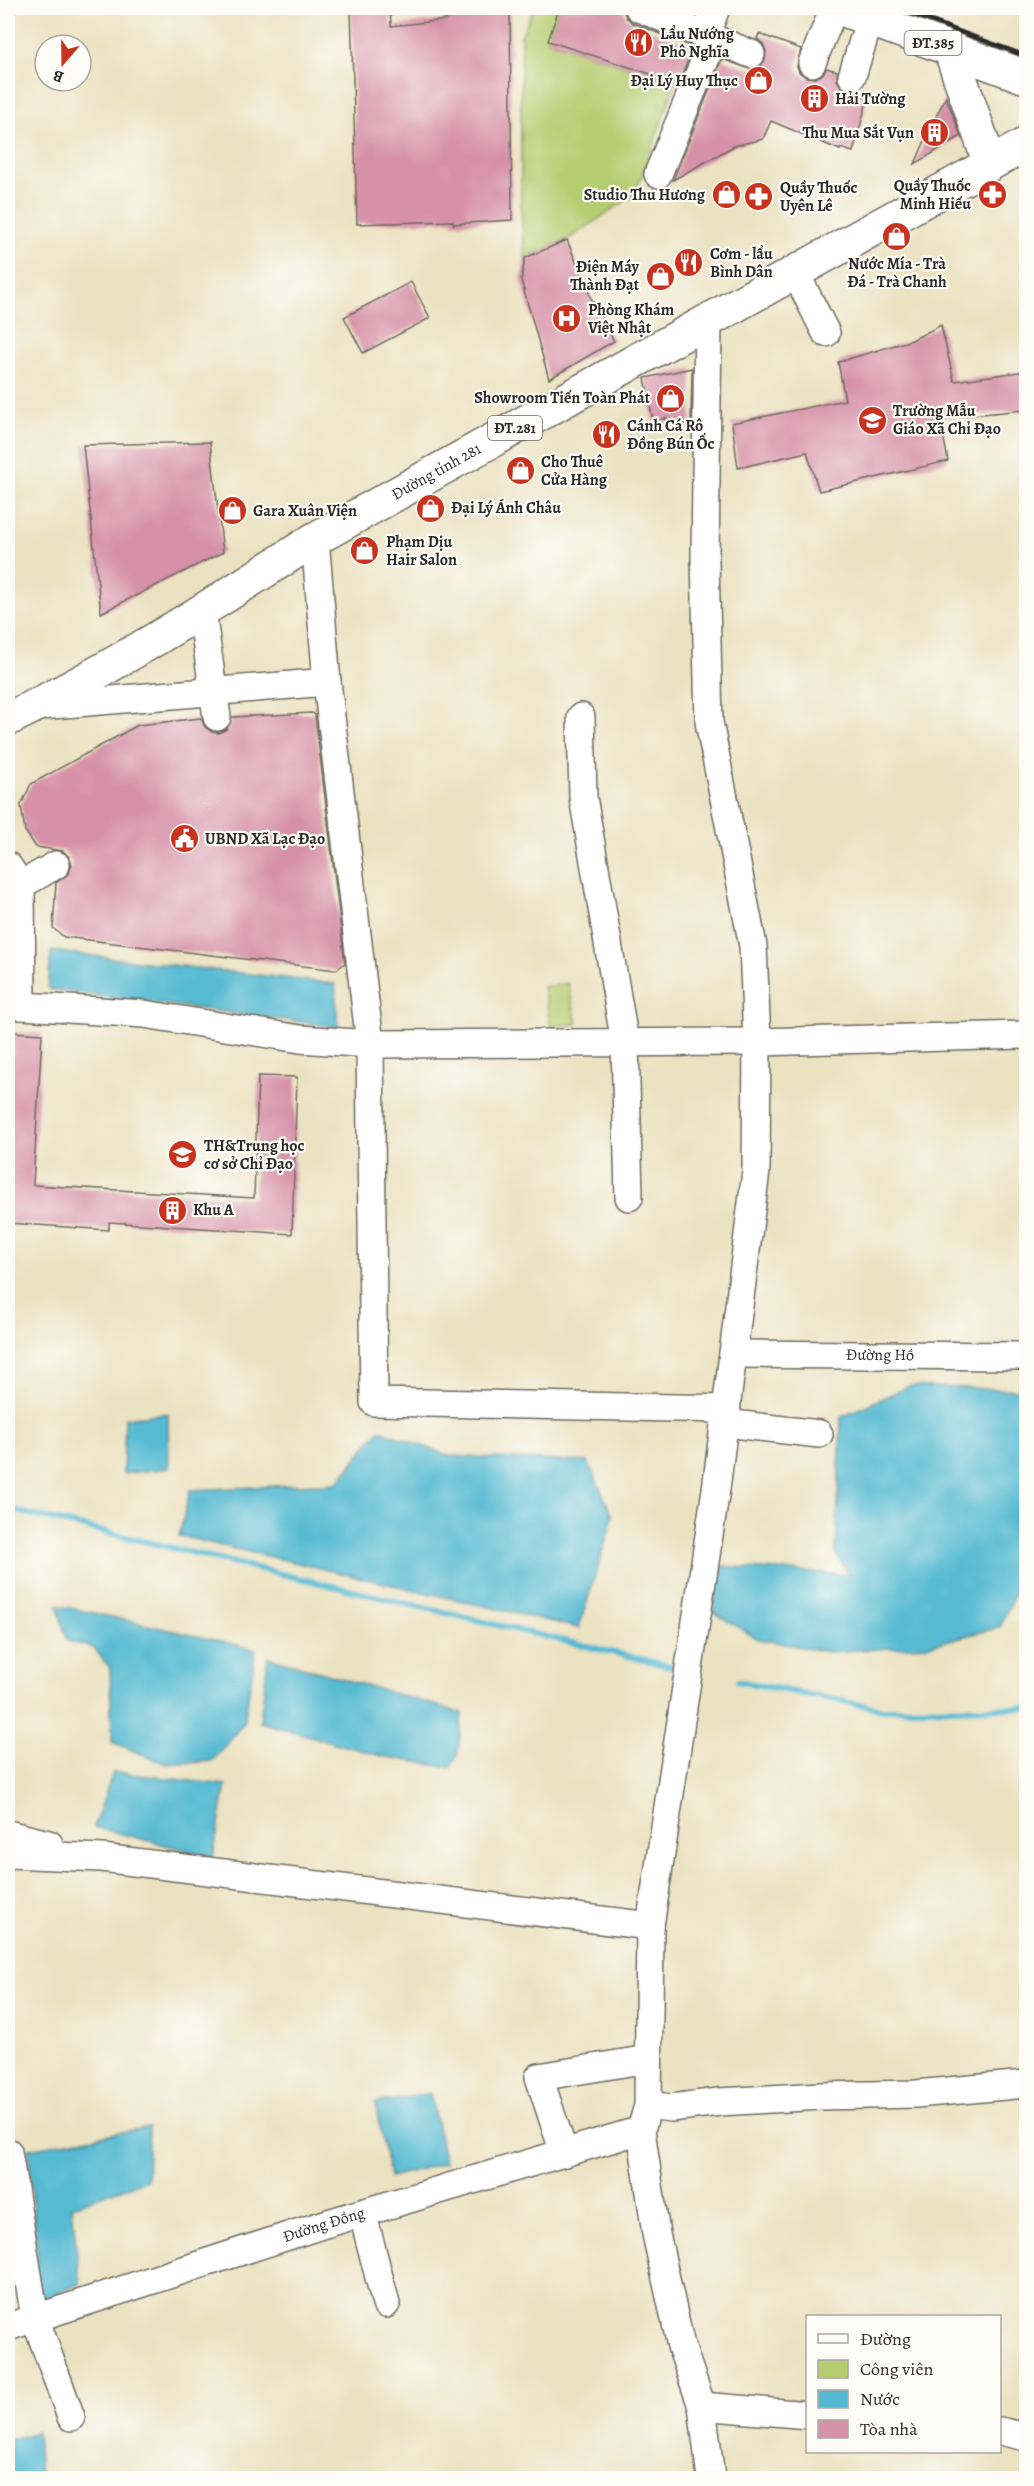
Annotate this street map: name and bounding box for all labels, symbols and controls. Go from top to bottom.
place label: Lẩu Nướng Phô Nghĩa [660,23,735,63]
restaurant icon: Lẩu Nướng Phô Nghĩa [623,27,655,59]
road number: ĐT.385 [904,31,962,55]
north arrow [33,33,93,93]
text: B [50,64,67,88]
shop icon: Đại Lý Huy Thục [743,65,775,97]
place label: Đại Lý Huy Thục [630,70,738,92]
building icon: Hải Tường [798,83,830,115]
place label: Hải Tường [835,88,906,110]
building icon: Thu Mua Sắt Vụn [919,117,951,149]
place label: Thu Mua Sắt Vụn [802,122,914,144]
place label: Quầy Thuốc Minh Hiếu [894,175,971,215]
place label: Quầy Thuốc Uyên Lê [780,177,857,217]
shop icon: Studio Thu Hương [710,179,742,211]
pharmacy icon: Quầy Thuốc Minh Hiếu [976,179,1008,211]
pharmacy icon: Quầy Thuốc Uyên Lê [743,181,775,213]
place label: Studio Thu Hương [584,184,706,206]
shop icon: Nước Mía - Trà Đá - Trà Chanh [881,220,913,252]
place label: Cơm - lẩu Bình Dân [710,243,773,283]
restaurant icon: Cơm - lẩu Bình Dân [673,247,705,279]
place label: Nước Mía - Trà Đá - Trà Chanh [847,253,947,293]
place label: Điện Máy Thành Đạt [570,256,640,296]
shop icon: Điện Máy Thành Đạt [644,260,676,292]
place label: Phòng Khám Việt Nhật [587,299,675,339]
hospital icon: Phòng Khám Việt Nhật [551,303,583,335]
shop icon: Showroom Tiến Toàn Phát [655,382,687,414]
place label: Showroom Tiến Toàn Phát [474,387,651,409]
place label: Trường Mẫu Giáo Xã Chỉ Đạo [893,400,1001,440]
school or university icon: Trường Mẫu Giáo Xã Chỉ Đạo [856,404,888,436]
place label: Cánh Cá Rô Đồng Bún Ốc [627,415,715,455]
road number: ĐT.281 [488,416,542,440]
restaurant icon: Cánh Cá Rô Đồng Bún Ốc [590,419,622,451]
street label: Đường tỉnh 281 [387,437,486,505]
place label: Cho Thuê Cửa Hàng [541,451,608,491]
shop icon: Cho Thuê Cửa Hàng [504,455,536,487]
shop icon: Đại Lý Ánh Châu [414,492,446,524]
shop icon: Gara Xuân Viện [216,495,248,527]
place label: Đại Lý Ánh Châu [451,497,561,519]
place label: Gara Xuân Viện [253,500,357,522]
place label: Phạm Dịu Hair Salon [386,531,457,571]
shop icon: Phạm Dịu Hair Salon [349,535,381,567]
public building icon: UBND Xã Lạc Đạo [168,823,200,855]
place label: UBND Xã Lạc Đạo [205,828,325,850]
place label: TH&Trung học cơ sở Chỉ Đạo [204,1135,304,1175]
school or university icon: TH&Trung học cơ sở Chỉ Đạo [167,1139,199,1171]
building icon: Khu A [156,1194,188,1226]
place label: Khu A [193,1199,235,1221]
street label: Đường Hồ [846,1344,914,1366]
street label: Đường Đồng [280,2202,367,2248]
legend [806,2315,1001,2453]
text: Đường [860,2327,911,2351]
text: Công viên [860,2357,933,2381]
text: Nước [860,2387,900,2411]
text: Tòa nhà [860,2417,918,2441]

